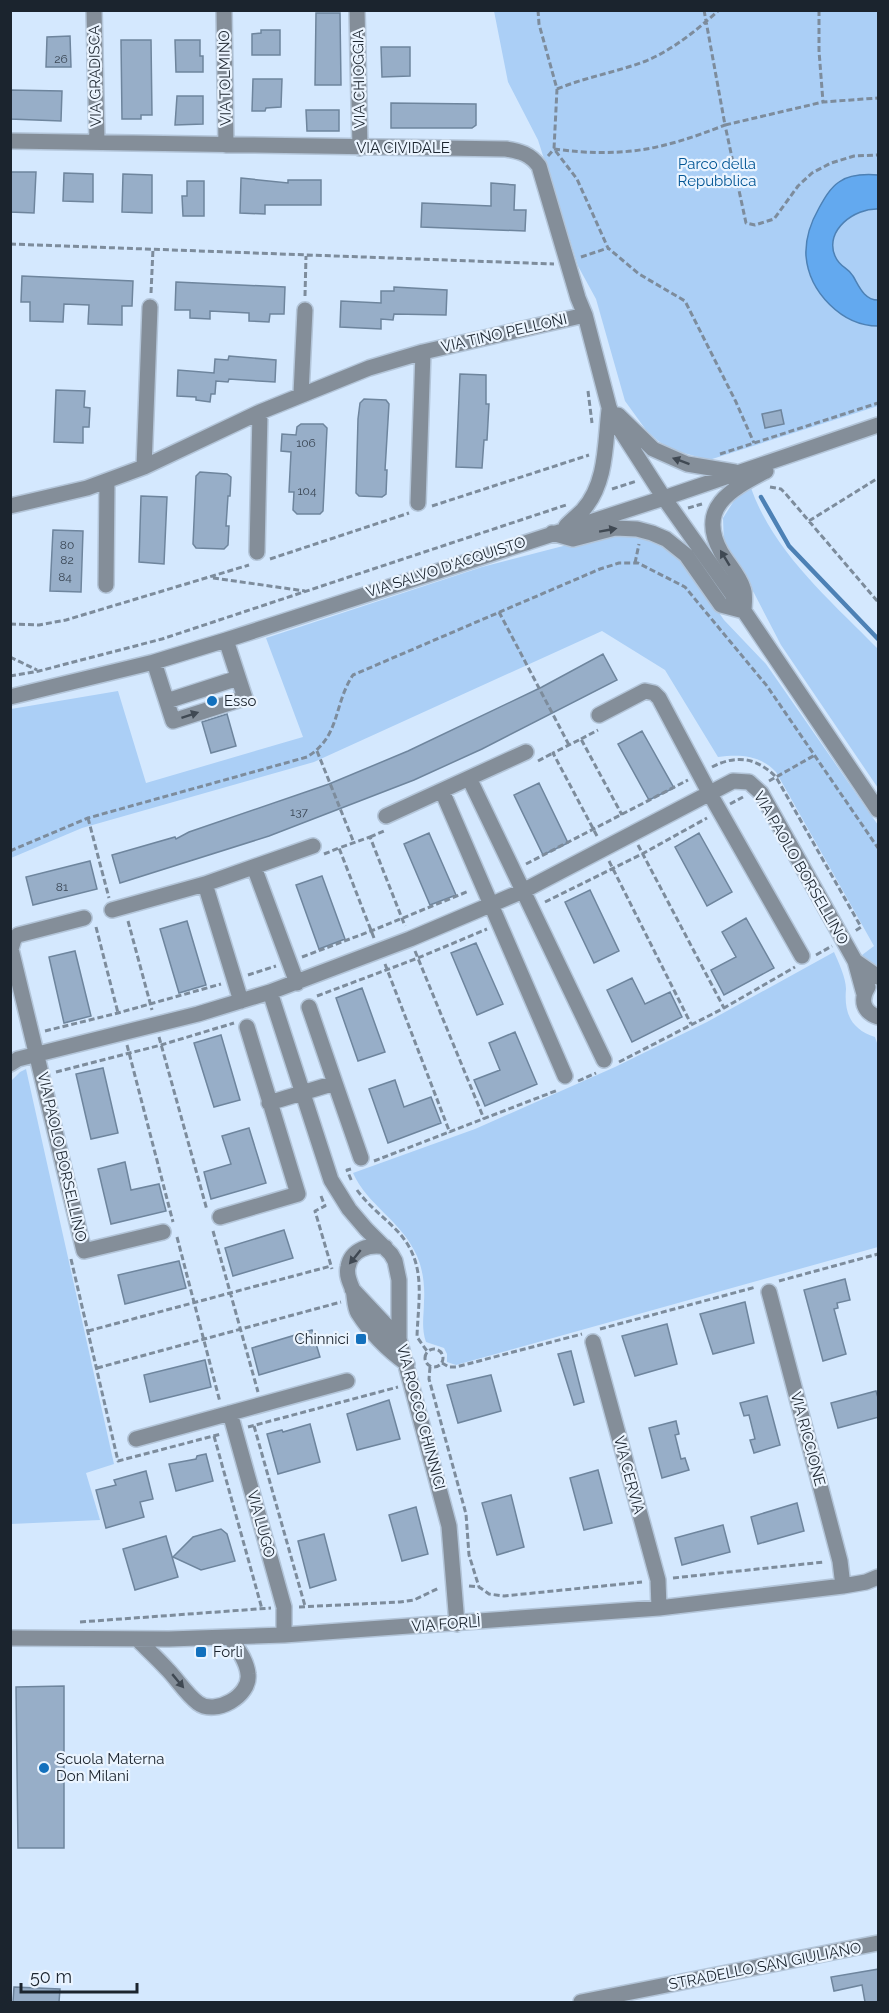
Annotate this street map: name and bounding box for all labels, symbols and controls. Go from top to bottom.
street label: VIA GRADISCA [85,25,105,127]
street label: VIA CHIOGGIA [349,29,369,129]
street label: VIA TOLMINO [215,30,235,126]
house number: 26 [54,52,68,66]
street label: VIA CIVIDALE [356,139,450,157]
park label: Parco della Repubblica [678,155,756,190]
street label: VIA TINO PELLONI [439,310,569,356]
house number: 106 [296,436,316,450]
one-way arrow [672,455,690,465]
house number: 104 [297,484,317,498]
one-way arrow [598,525,617,534]
street label: VIA SALVO D'ACQUISTO [364,533,528,601]
house number: 80 [60,538,74,552]
one-way arrow [720,550,731,566]
house number: 82 [60,553,74,567]
house number: 84 [58,570,72,584]
place label: Esso [224,692,257,710]
marker: Esso [205,694,219,708]
one-way arrow [181,710,199,720]
street label: VIA PAOLO BORSELLINO [750,788,852,948]
house number: 137 [290,805,309,819]
house number: 81 [56,880,68,894]
street label: VIA PAOLO BORSELLINO [34,1070,90,1244]
one-way arrow [348,1249,361,1265]
place label: Chinnici [294,1330,349,1348]
marker: Chinnici [354,1332,368,1346]
street label: VIA ROCCO CHINNICI [393,1342,449,1492]
street label: VIA RICCIONE [787,1390,829,1488]
street label: VIA CERVIA [610,1434,648,1516]
street label: VIA LUGO [243,1488,279,1560]
street label: VIA FORLÌ [411,1613,481,1635]
place label: Forlì [213,1643,243,1661]
marker: Forlì [194,1645,208,1659]
one-way arrow [171,1673,184,1689]
place label: Scuola Materna Don Milani [56,1750,164,1785]
marker: Scuola Materna Don Milani [37,1761,51,1775]
street label: STRADELLO SAN GIULIANO [667,1938,863,1994]
scale bar [21,1956,136,1994]
text: 50 m [30,1966,72,1987]

